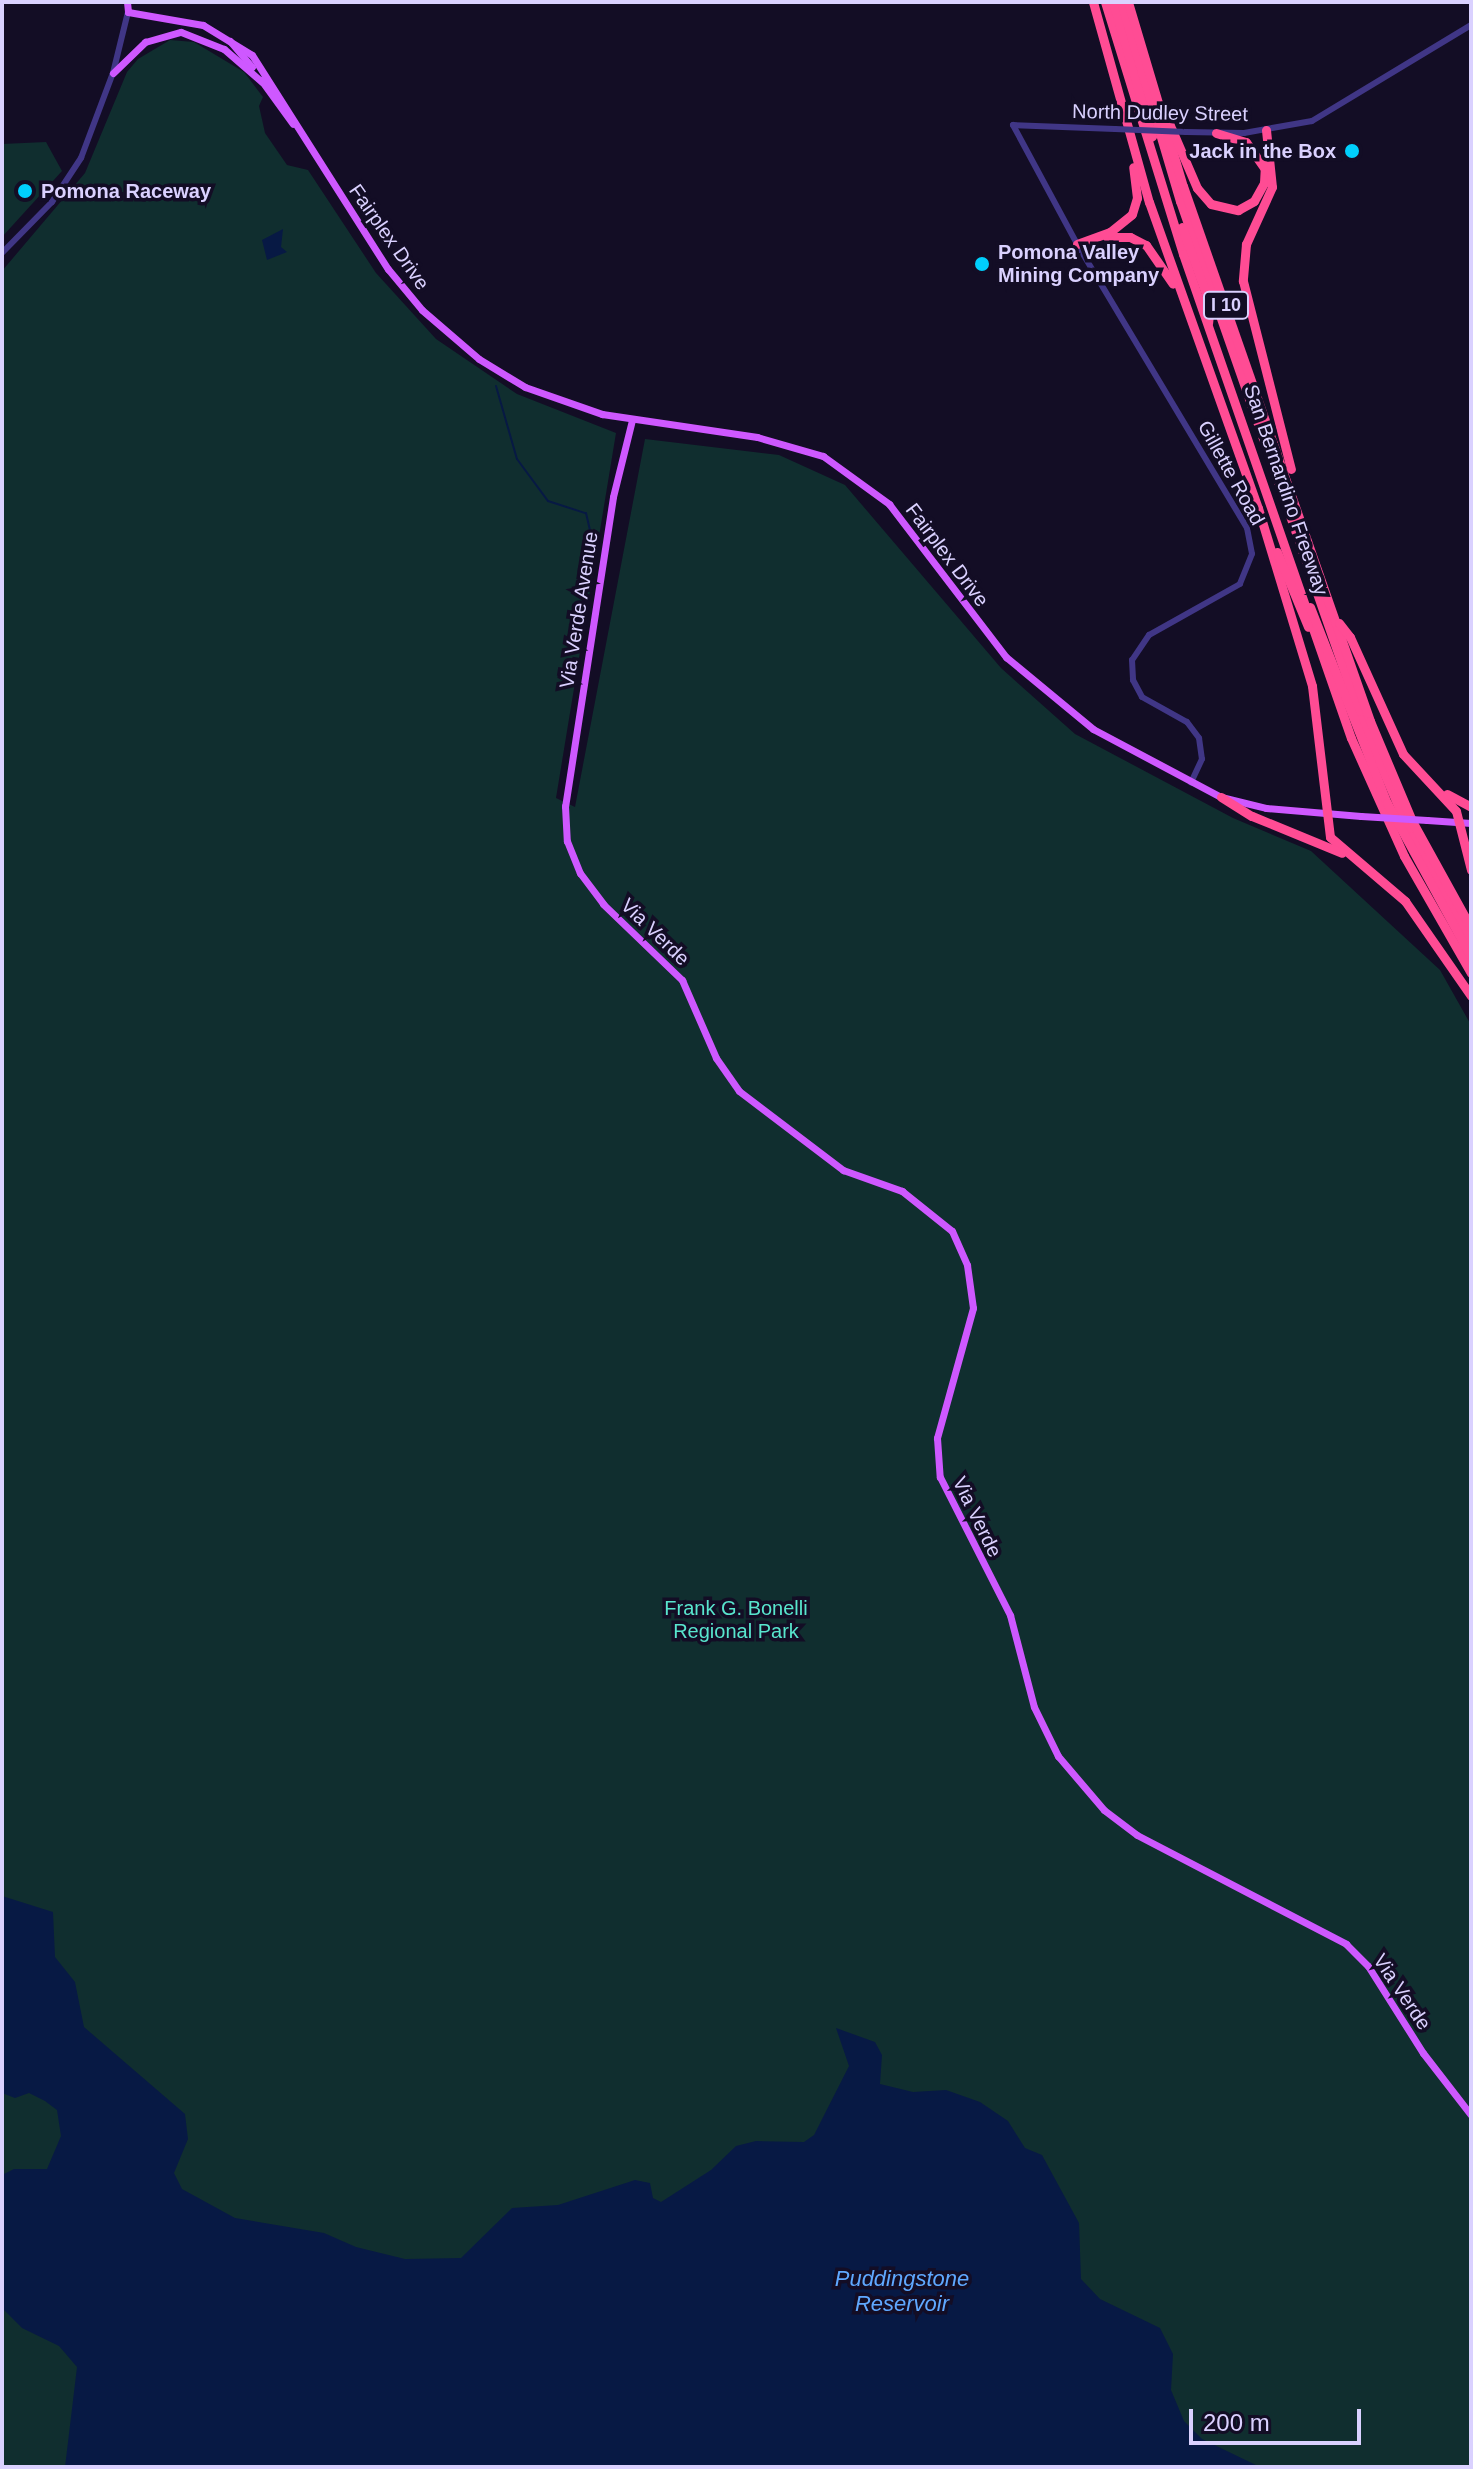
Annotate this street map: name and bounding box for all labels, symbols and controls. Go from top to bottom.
street label: North Dudley Street [1072,99,1248,127]
place label: Jack in the Box [1189,139,1336,163]
marker: Jack in the Box [1343,142,1361,160]
place label: Pomona Raceway [41,179,211,203]
street label: Fairplex Drive [344,180,434,294]
marker: Pomona Raceway [16,182,34,200]
place label: Pomona Valley Mining Company [998,240,1159,287]
marker: Pomona Valley Mining Company [973,255,991,273]
road number: I 10 [1202,291,1250,319]
street label: San Bernardino Freeway [1239,382,1333,598]
street label: Gillette Road [1192,417,1270,529]
street label: Fairplex Drive [900,499,994,611]
street label: Via Verde Avenue [555,529,603,691]
street label: Via Verde [616,893,694,971]
street label: Via Verde [947,1473,1007,1561]
park label: Frank G. Bonelli Regional Park [664,1597,808,1644]
street label: Via Verde [1368,1949,1436,2035]
water label: Puddingstone Reservoir [835,2265,969,2316]
scale bar [1193,2393,1365,2443]
text: 200 m [1203,2409,1270,2436]

